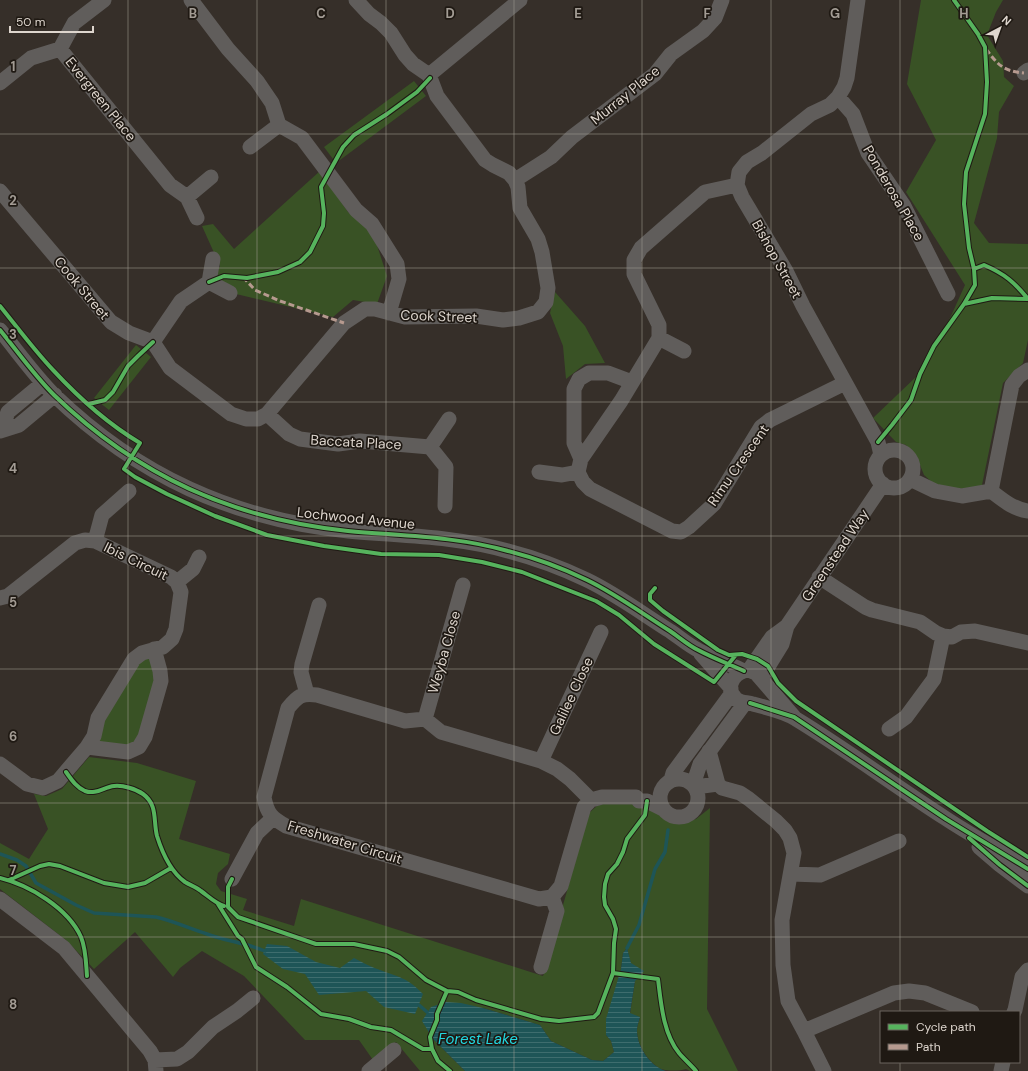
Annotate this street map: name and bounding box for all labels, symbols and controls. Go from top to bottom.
text: B [189,5,197,22]
text: C [316,5,326,22]
text: D [445,5,455,22]
text: E [574,5,582,22]
text: F [703,5,711,22]
text: G [830,5,840,22]
text: H [959,5,969,22]
scale bar [10,8,93,34]
north arrow [980,8,1020,48]
text: N [999,13,1014,28]
text: 50 m [16,14,45,30]
street label: Evergreen Place [62,53,140,145]
text: 1 [11,58,15,75]
street label: Murray Place [587,62,663,128]
street label: Ponderosa Place [859,142,929,244]
text: 2 [9,192,17,209]
street label: Bishop Street [748,216,806,302]
street label: Cook Street [50,253,114,323]
street label: Cook Street [400,306,478,326]
text: 3 [9,326,17,343]
street label: Rimu Crescent [703,421,773,509]
street label: Baccata Place [310,431,402,453]
text: 4 [9,460,17,477]
street label: Lochwood Avenue [296,503,416,533]
street label: Greenstead Way [797,505,873,605]
street label: Ibis Circuit [101,538,171,584]
text: 5 [9,594,17,611]
street label: Weyba Close [424,609,464,695]
street label: Galilee Close [545,654,597,738]
text: 6 [9,728,17,745]
street label: Freshwater Circuit [286,816,404,868]
text: 7 [10,862,17,879]
text: 8 [9,996,17,1013]
legend [880,1011,1020,1063]
text: Cycle path [916,1019,976,1035]
water label: Forest Lake [438,1029,518,1049]
text: Path [916,1039,941,1055]

